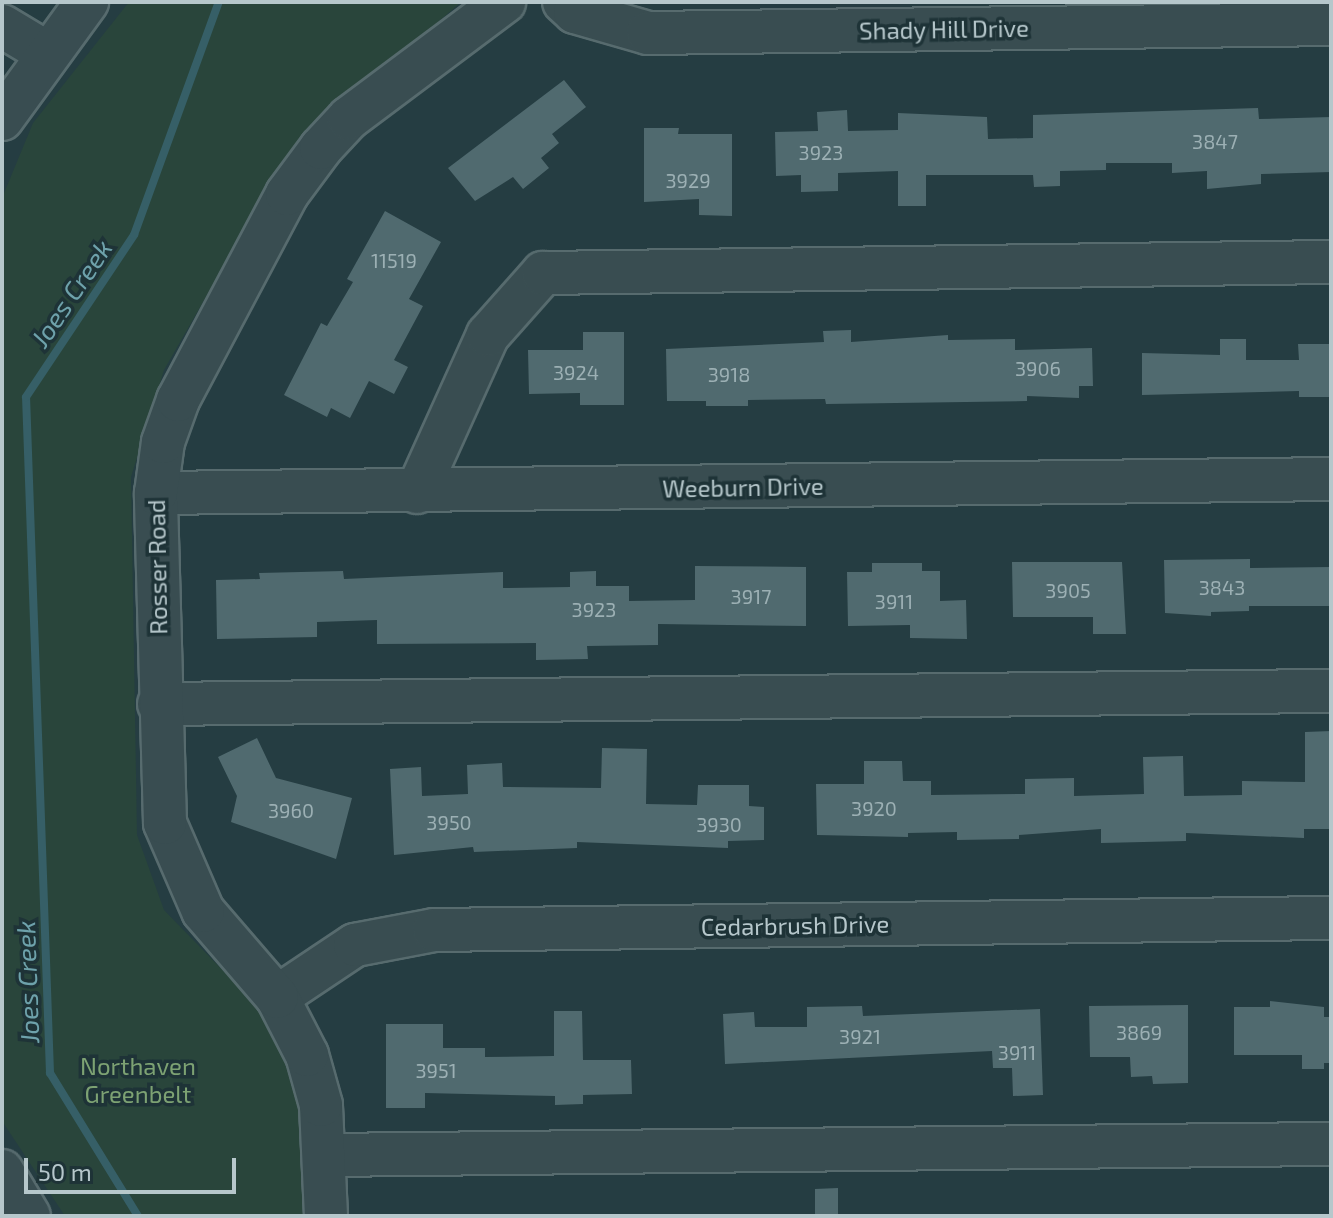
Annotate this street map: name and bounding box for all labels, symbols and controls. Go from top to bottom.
street label: Shady Hill Drive [858,13,1030,45]
house number: 3847 [1192,129,1238,153]
house number: 3923 [799,140,843,164]
house number: 3929 [665,168,711,192]
water label: Joes Creek [24,233,118,353]
house number: 11519 [371,248,417,272]
house number: 3906 [1015,356,1061,380]
house number: 3924 [553,360,599,384]
house number: 3918 [708,362,750,386]
street label: Weeburn Drive [662,471,824,503]
street label: Rosser Road [141,499,173,635]
house number: 3843 [1199,575,1245,599]
house number: 3905 [1045,578,1091,602]
house number: 3917 [731,584,771,608]
house number: 3911 [875,589,913,613]
house number: 3923 [572,597,616,621]
house number: 3920 [851,796,897,820]
house number: 3960 [268,798,314,822]
house number: 3950 [426,810,472,834]
house number: 3930 [696,812,742,836]
street label: Cedarbrush Drive [700,909,890,941]
water label: Joes Creek [9,920,45,1044]
house number: 3869 [1116,1020,1162,1044]
house number: 3921 [839,1024,881,1048]
house number: 3911 [998,1040,1036,1064]
park label: Northaven Greenbelt [80,1052,196,1108]
house number: 3951 [415,1058,457,1082]
scale bar [28,1142,240,1192]
text: 50 m [38,1157,92,1186]

